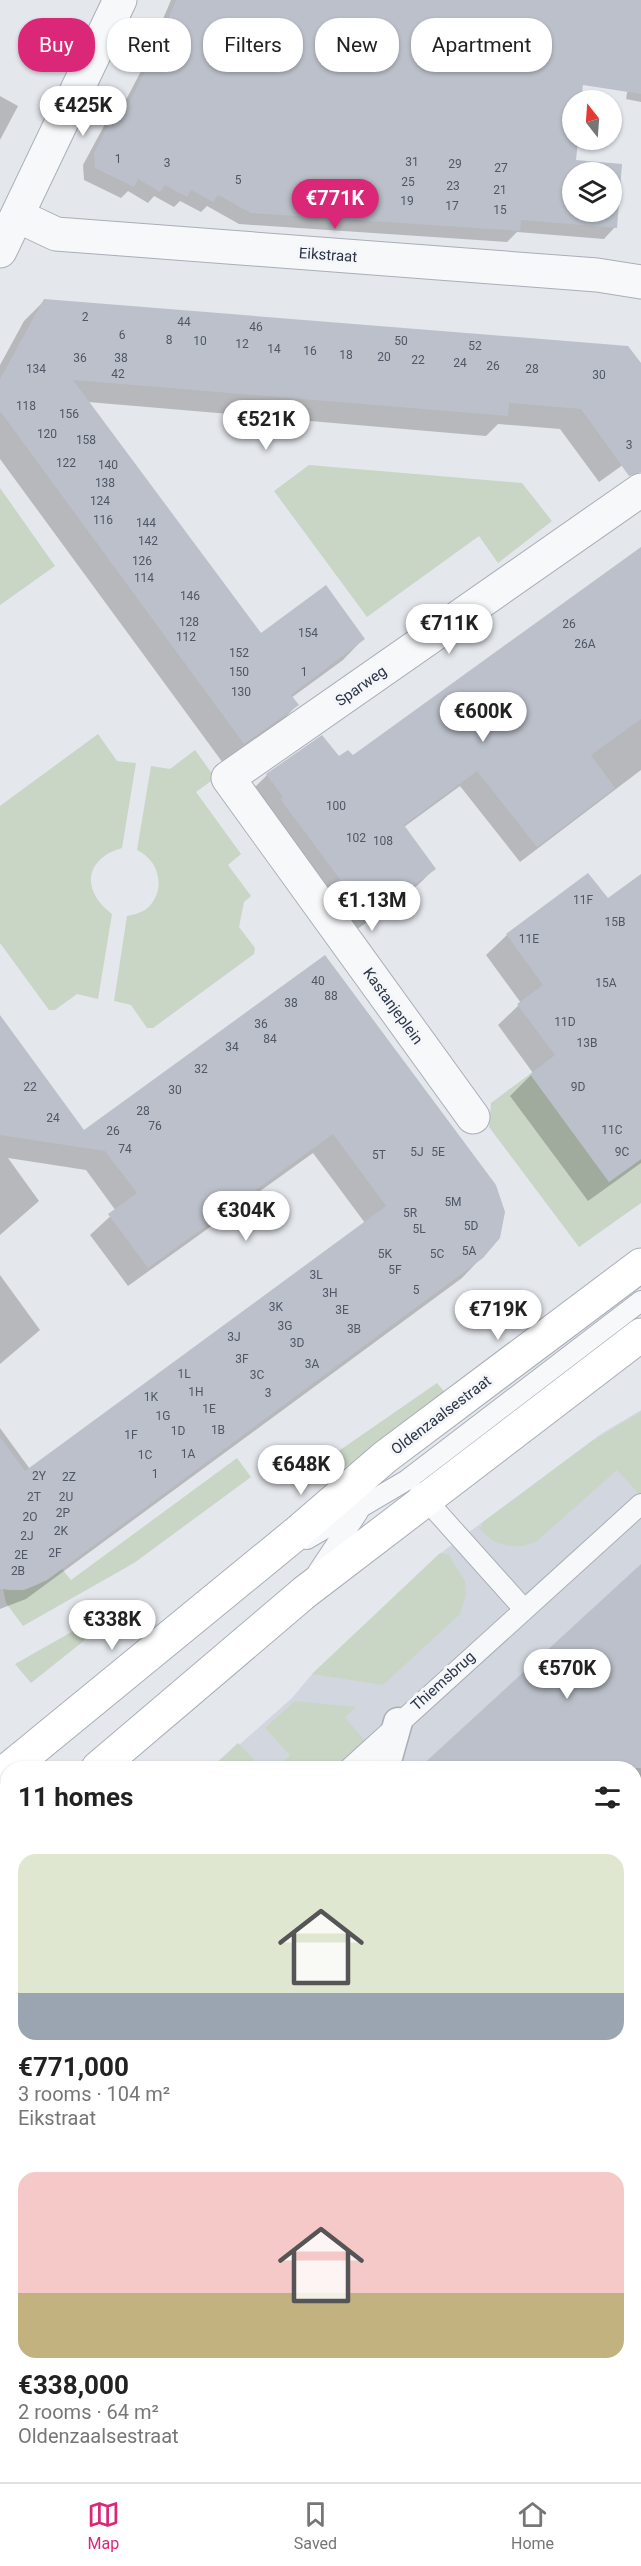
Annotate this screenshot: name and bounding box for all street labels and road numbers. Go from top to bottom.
street label: Eikstraat [298,244,358,266]
street label: Sparweg [332,662,390,710]
street label: Kastanjeplein [359,964,427,1048]
street label: Oldenzaalsestraat [387,1372,495,1458]
street label: Thiemsbrug [407,1648,479,1714]

